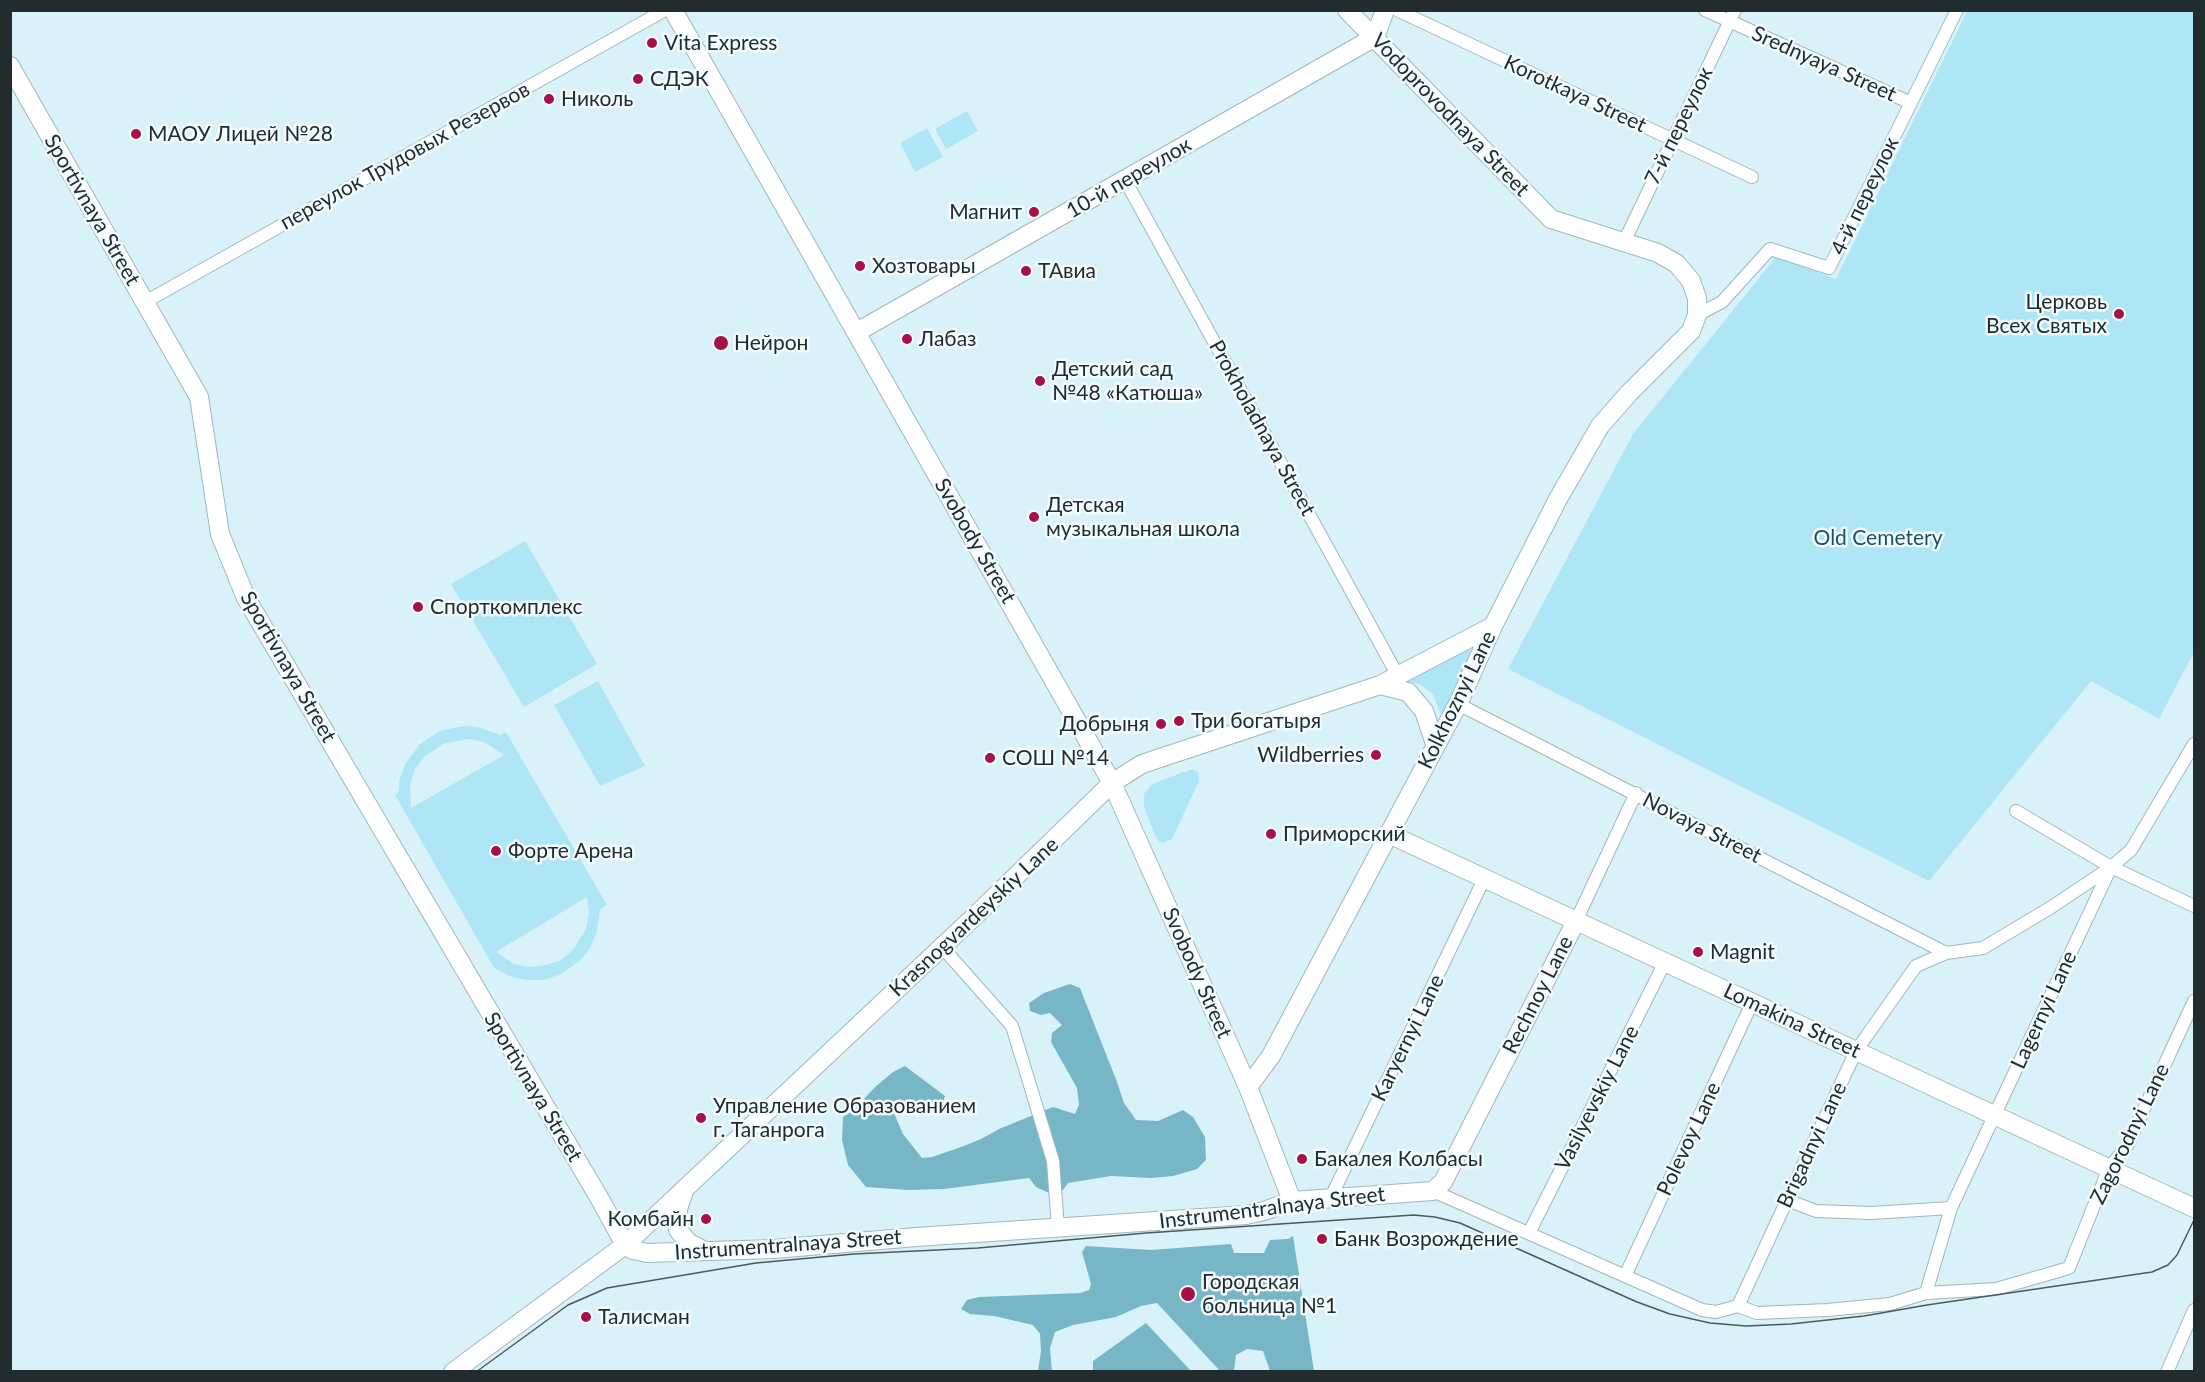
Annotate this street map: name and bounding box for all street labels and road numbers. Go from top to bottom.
street label: Srednyaya Street [1748,21,1900,107]
street label: Vodoprovodnaya Street [1366,28,1534,202]
street label: Korotkaya Street [1500,50,1650,138]
street label: 7-й переулок [1640,63,1718,189]
street label: переулок Трудовых Резервов [276,77,534,235]
street label: Sportivnaya Street [39,130,145,290]
street label: 10-й переулок [1062,132,1196,224]
street label: 4-й переулок [1826,133,1904,259]
street label: Prokholadnaya Street [1203,336,1321,520]
street label: Svobody Street [929,474,1021,608]
street label: Sportivnaya Street [235,587,341,747]
street label: Kolkhoznyi Lane [1413,627,1501,773]
street label: Novaya Street [1638,787,1766,869]
street label: Krasnogvardeyskiy Lane [884,832,1064,1002]
street label: Svobody Street [1157,904,1237,1042]
street label: Rechnoy Lane [1498,932,1578,1058]
street label: Lagernyi Lane [2006,947,2082,1073]
street label: Karyernyi Lane [1366,970,1450,1106]
street label: Lomakina Street [1720,978,1864,1064]
street label: Sportivnaya Street [478,1008,588,1166]
street label: Vasilyevskiy Lane [1550,1021,1644,1175]
street label: Zagorodnyi Lane [2085,1060,2175,1208]
street label: Polevoy Lane [1652,1078,1726,1200]
street label: Brigadnyi Lane [1772,1078,1852,1212]
street label: Instrumentralnaya Street [1158,1182,1386,1234]
street label: Instrumentralnaya Street [674,1225,902,1265]

